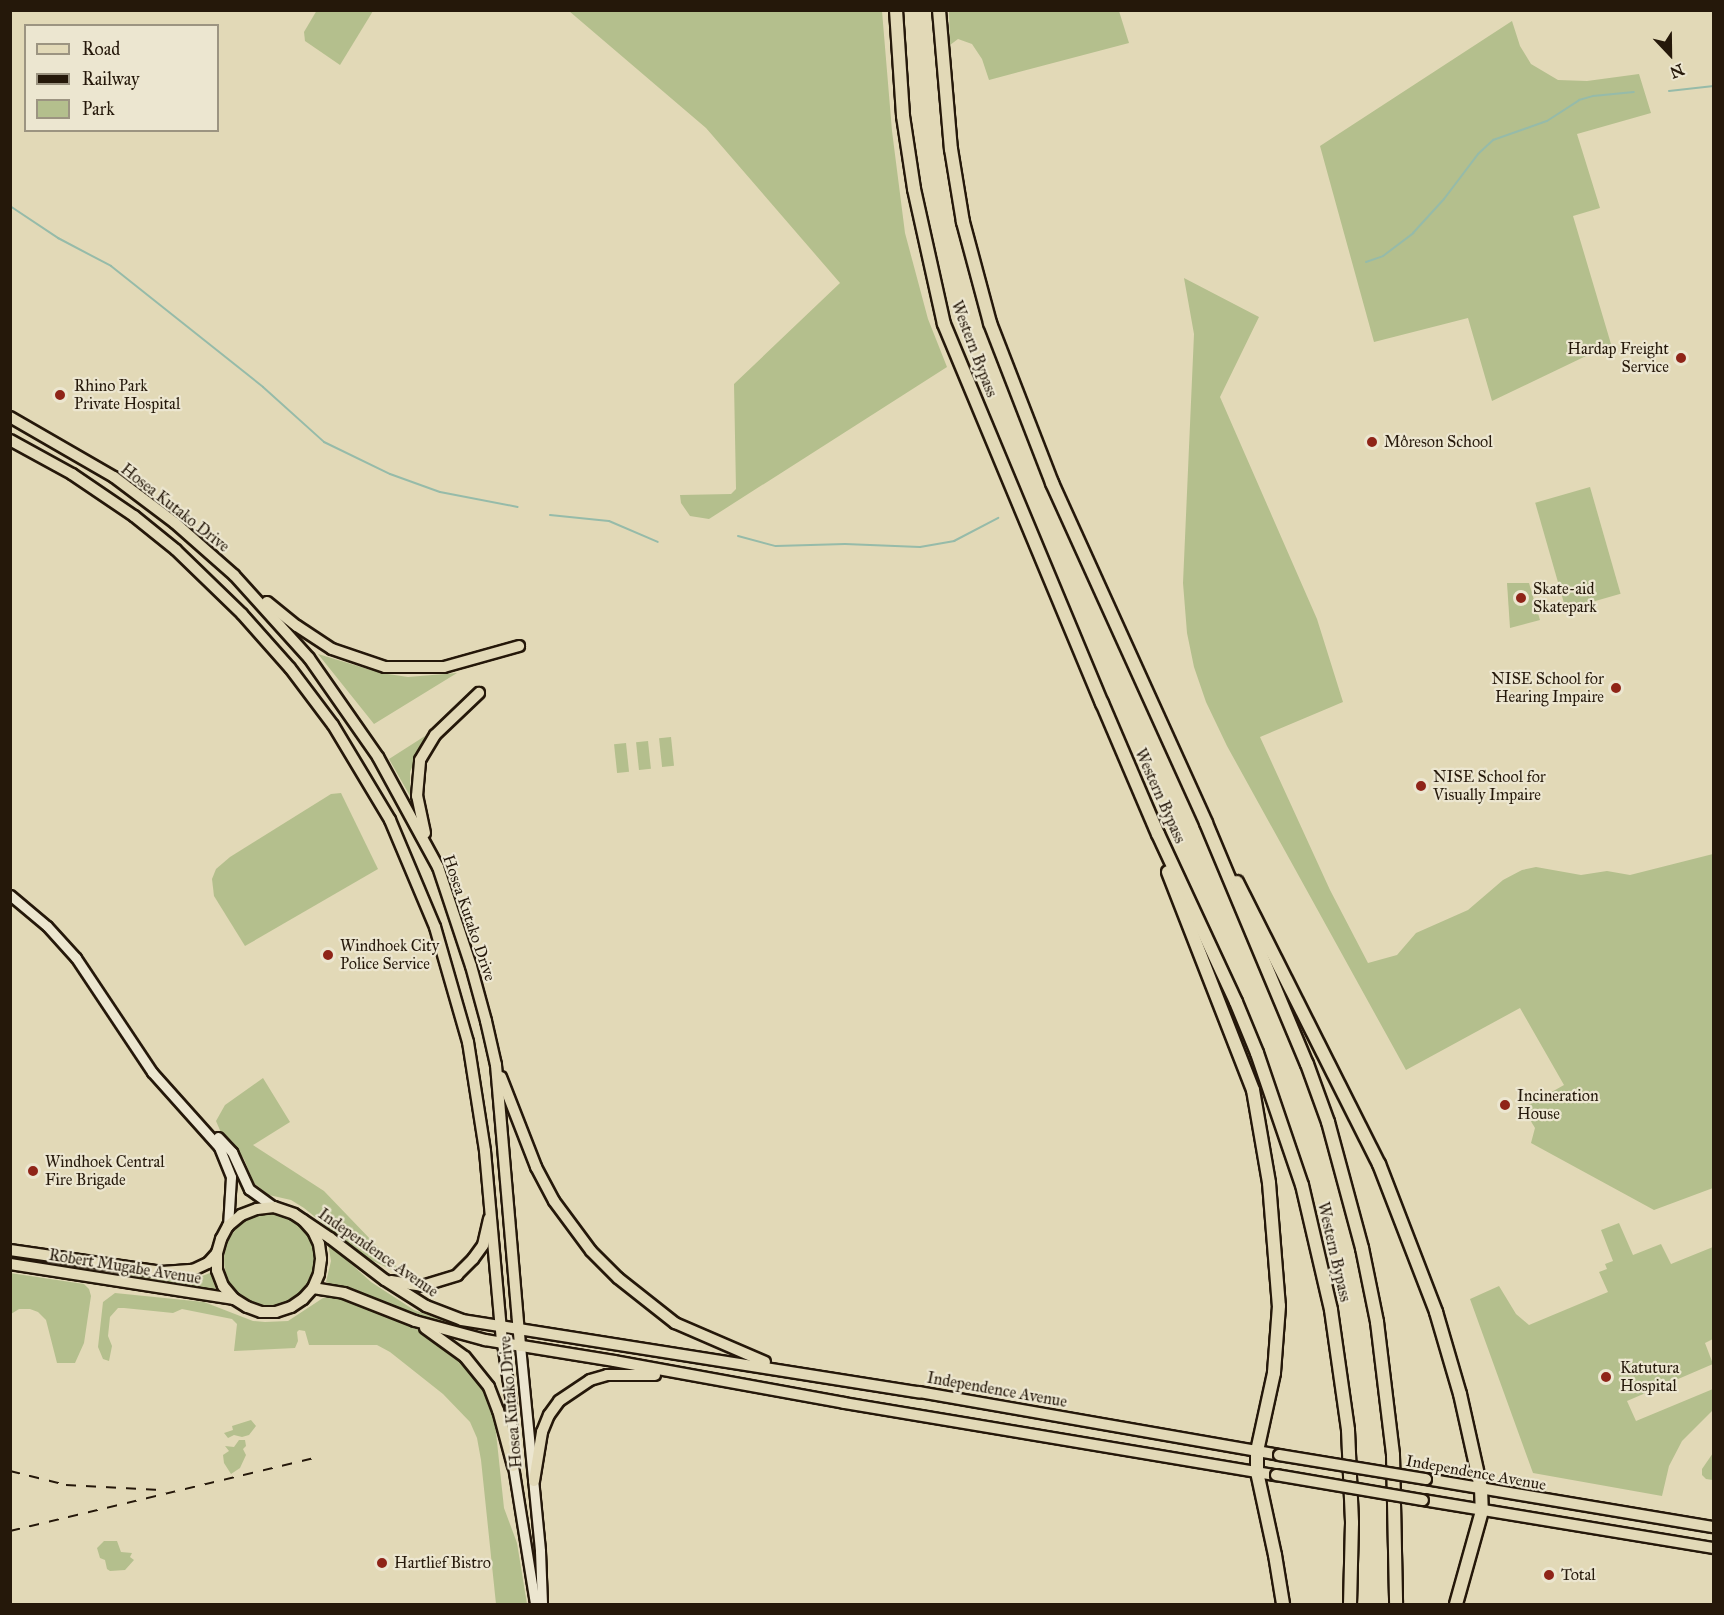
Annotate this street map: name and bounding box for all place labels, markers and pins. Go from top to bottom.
place label: Hardap Freight Service [1567,339,1669,377]
marker: Hardap Freight Service [1674,351,1688,365]
place label: Rhino Park Private Hospital [74,376,180,414]
marker: Rhino Park Private Hospital [51,386,69,404]
place label: Môreson School [1384,432,1493,452]
marker: Môreson School [1365,435,1379,449]
place label: Skate-aid Skatepark [1533,579,1597,617]
marker: Skate-aid Skatepark [1514,591,1528,605]
place label: NISE School for Hearing Impaire [1491,669,1604,707]
marker: NISE School for Hearing Impaire [1609,681,1623,695]
place label: NISE School for Visually Impaire [1433,767,1546,805]
marker: NISE School for Visually Impaire [1414,779,1428,793]
place label: Windhoek City Police Service [340,936,439,974]
marker: Windhoek City Police Service [321,948,335,962]
place label: Incineration House [1517,1086,1599,1124]
marker: Incineration House [1498,1098,1512,1112]
place label: Windhoek Central Fire Brigade [45,1152,165,1190]
marker: Windhoek Central Fire Brigade [26,1164,40,1178]
place label: Katutura Hospital [1620,1358,1679,1396]
marker: Katutura Hospital [1597,1368,1615,1386]
place label: Hartlief Bistro [394,1553,491,1573]
marker: Hartlief Bistro [375,1556,389,1570]
place label: Total [1561,1565,1596,1585]
marker: Total [1542,1568,1556,1582]

